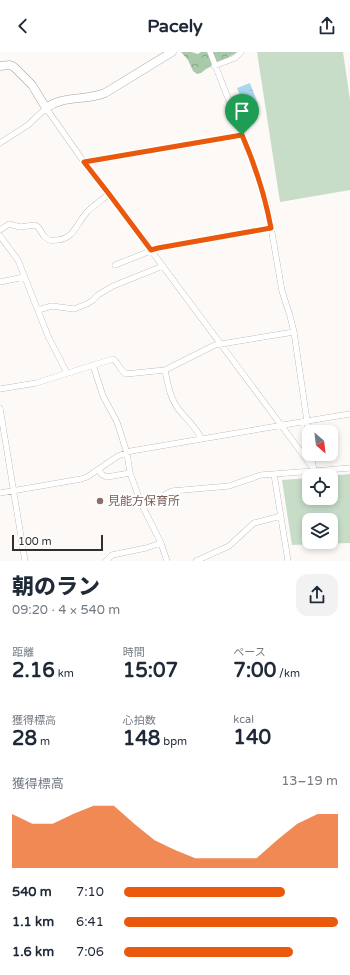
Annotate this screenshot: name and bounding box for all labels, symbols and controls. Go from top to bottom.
icon: back [12,15,34,37]
text: Pacely [147,15,203,37]
icon: share [316,15,338,37]
pin [225,94,259,135]
icon: arrive [231,100,253,122]
north arrow [302,425,338,461]
map controls [302,425,338,549]
button: locate [302,469,338,505]
place label: 見能方保育所 [108,494,180,508]
marker: 見能方保育所 [95,496,105,506]
button: layers [302,513,338,549]
scale bar [12,533,103,552]
text: 100 m [18,535,52,548]
text: 朝のラン [12,574,100,600]
button: share [296,574,338,616]
text: 09:20 · 4 × 540 m [12,602,120,618]
text: 距離 [12,646,34,659]
text: 時間 [123,646,145,659]
text: ペース [233,646,266,659]
text: 2.16 [12,659,55,683]
text: 15:07 [123,659,178,683]
text: 7:00 [233,659,276,683]
text: km [55,667,74,680]
text: /km [276,667,300,680]
text: kcal [233,713,254,726]
text: 獲得標高 [12,714,56,727]
text: 心拍数 [123,714,156,727]
text: 140 [233,726,271,750]
text: 28 [12,727,37,751]
text: 148 [123,727,160,751]
text: m [37,735,50,748]
text: bpm [160,735,187,748]
text: 13–19 m [281,773,338,789]
text: 獲得標高 [12,776,64,792]
text: 540 m [12,884,52,900]
text: 7:10 [76,884,104,900]
text: 1.1 km [12,914,54,930]
text: 6:41 [76,914,104,930]
text: 1.6 km [12,944,54,960]
text: 7:06 [76,944,104,960]

